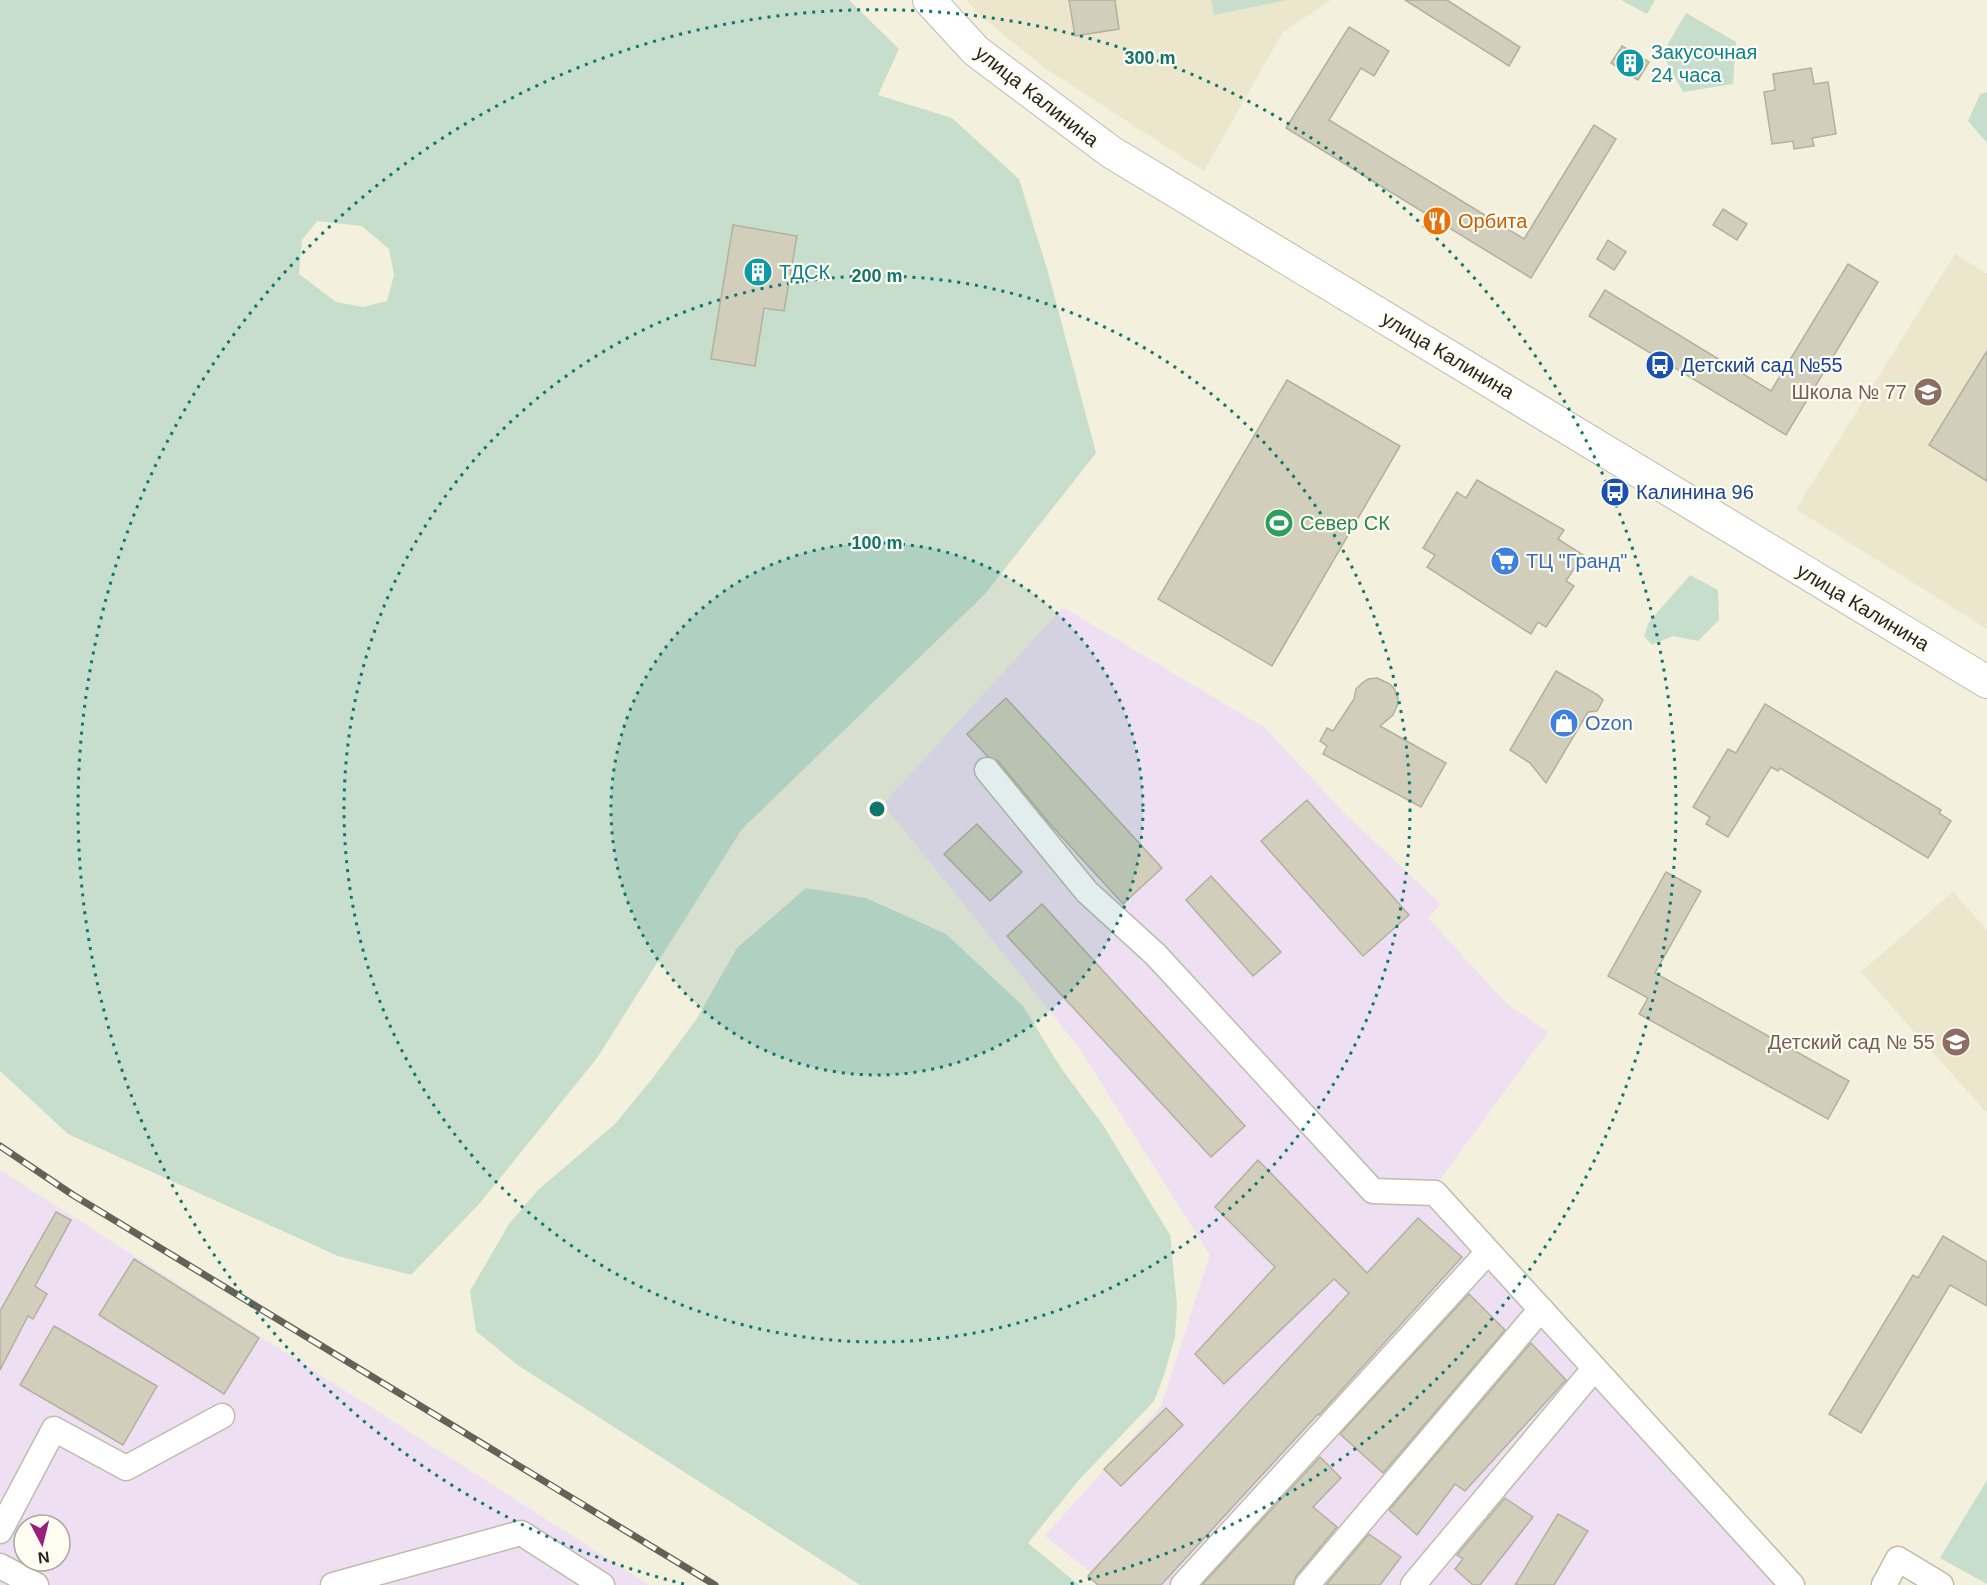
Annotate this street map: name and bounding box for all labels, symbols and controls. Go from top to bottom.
street label: улица Калинина [971,41,1104,152]
place label: Закусочная 24 часа [1651,41,1757,86]
building icon: Закусочная 24 часа [1614,47,1646,79]
text: 300 m [1124,48,1176,68]
restaurant icon: Орбита [1421,205,1453,237]
place label: Орбита [1458,210,1528,232]
building icon: ТДСК [742,256,774,288]
place label: ТДСК [779,261,831,283]
text: 200 m [851,266,903,286]
street label: улица Калинина [1378,307,1519,404]
bus stop icon: Детский сад №55 [1644,349,1676,381]
place label: Детский сад №55 [1681,354,1843,376]
school or university icon: Школа № 77 [1912,376,1944,408]
place label: Школа № 77 [1791,381,1907,403]
bus stop icon: Калинина 96 [1599,476,1631,508]
place label: Калинина 96 [1636,481,1754,503]
sports icon: Север СК [1263,507,1295,539]
place label: Север СК [1300,512,1390,534]
text: 100 m [851,533,903,553]
supermarket icon: ТЦ "Гранд" [1489,545,1521,577]
place label: ТЦ "Гранд" [1526,550,1627,572]
street label: улица Калинина [1793,559,1934,656]
shop icon: Ozon [1548,707,1580,739]
place label: Ozon [1585,712,1633,734]
centre of rings [867,799,887,819]
school or university icon: Детский сад № 55 [1940,1026,1972,1058]
place label: Детский сад № 55 [1768,1031,1935,1053]
north arrow [12,1513,72,1573]
text: N [37,1548,51,1567]

